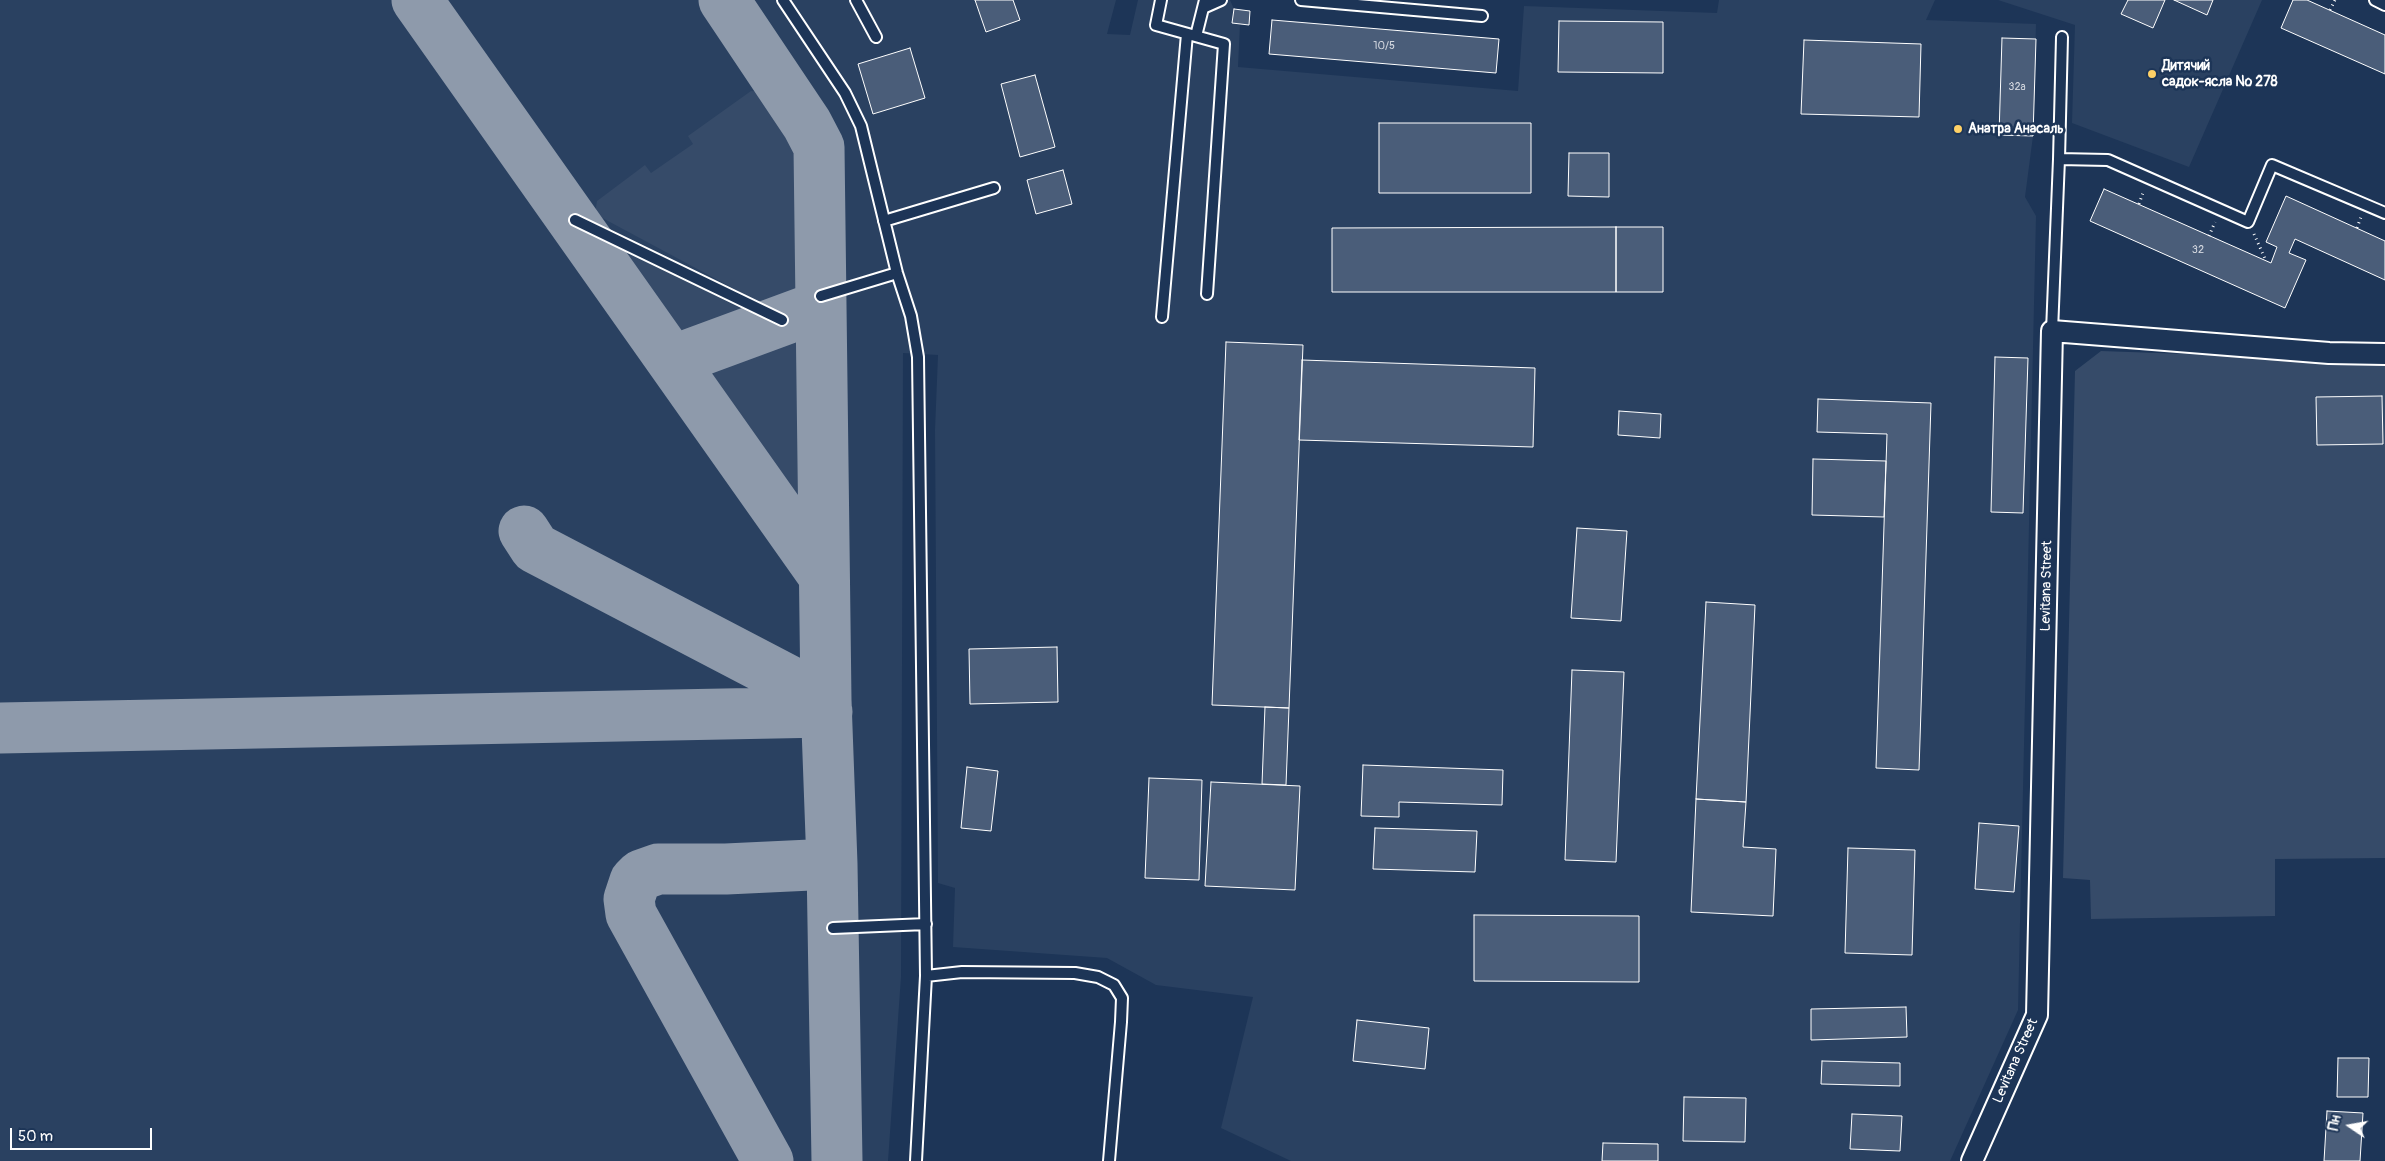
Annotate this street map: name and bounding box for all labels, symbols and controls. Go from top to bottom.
house number: 10/5 [1373,39,1395,53]
place label: Дитячий садок-ясла № 278 [2162,58,2278,90]
marker: Дитячий садок-ясла № 278 [2146,68,2158,80]
house number: 32а [2008,80,2026,94]
place label: Анатра Анасаль [1968,121,2064,137]
marker: Анатра Анасаль [1952,123,1964,135]
house number: 32 [2192,243,2204,257]
street label: Levitana Street [2038,540,2056,632]
street label: Levitana Street [1990,1016,2042,1106]
north arrow [2325,1101,2375,1151]
text: Пн [2325,1113,2345,1132]
scale bar [12,1118,155,1150]
text: 50 m [18,1127,53,1146]

